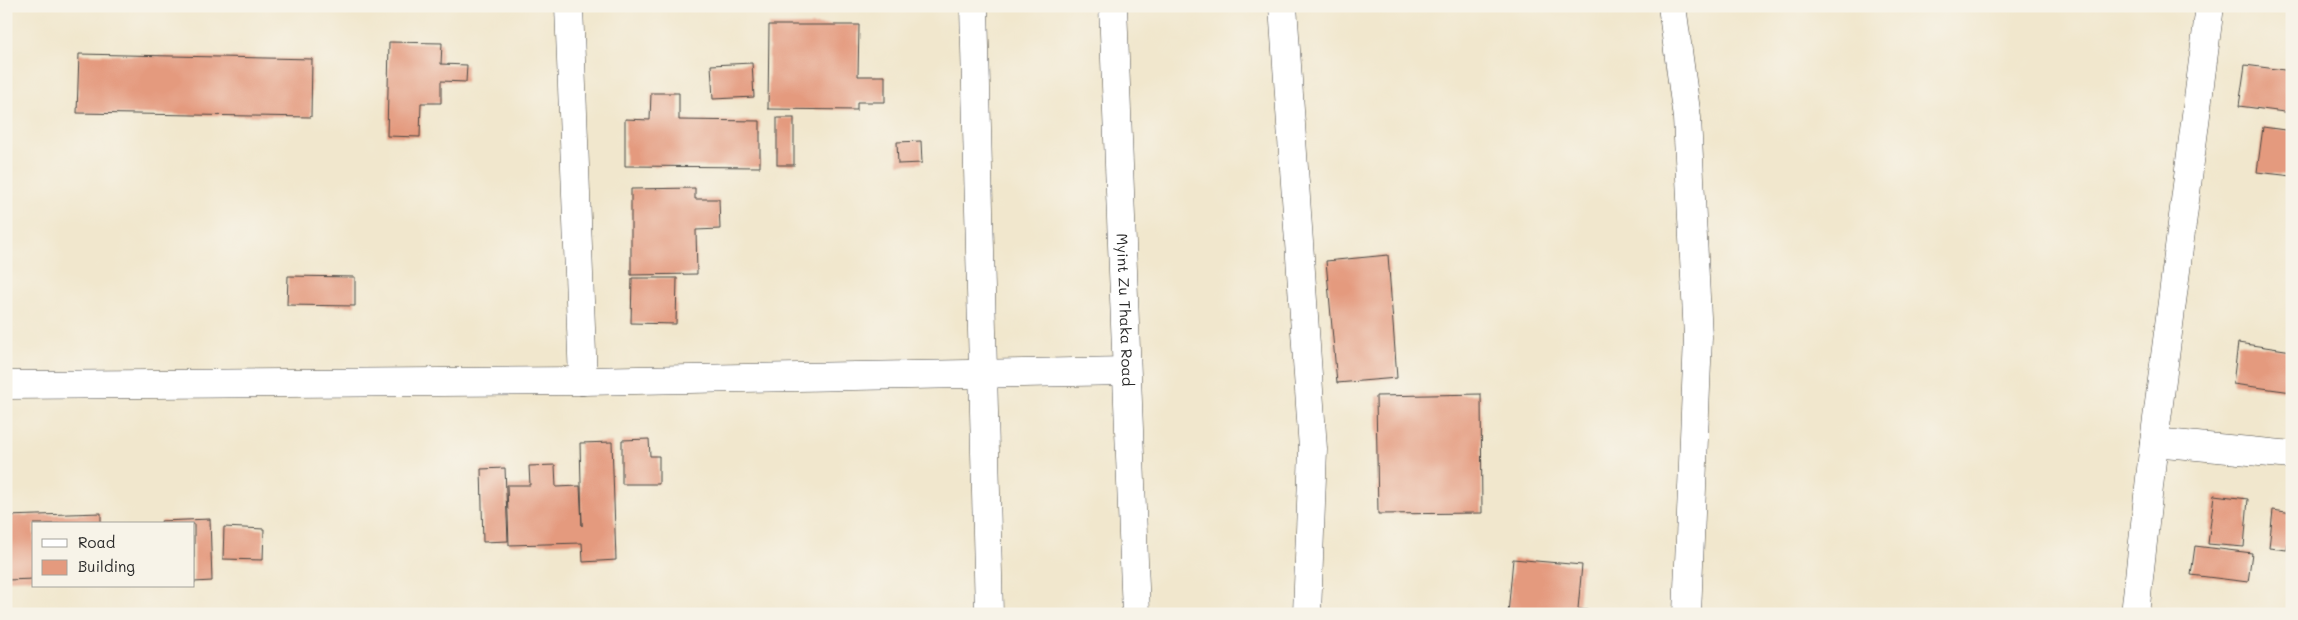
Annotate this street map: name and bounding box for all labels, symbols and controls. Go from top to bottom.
street label: Myint Zu Thaka Road [1113,233,1138,387]
legend [32,522,195,588]
text: Road [78,532,115,552]
text: Building [78,556,135,576]

